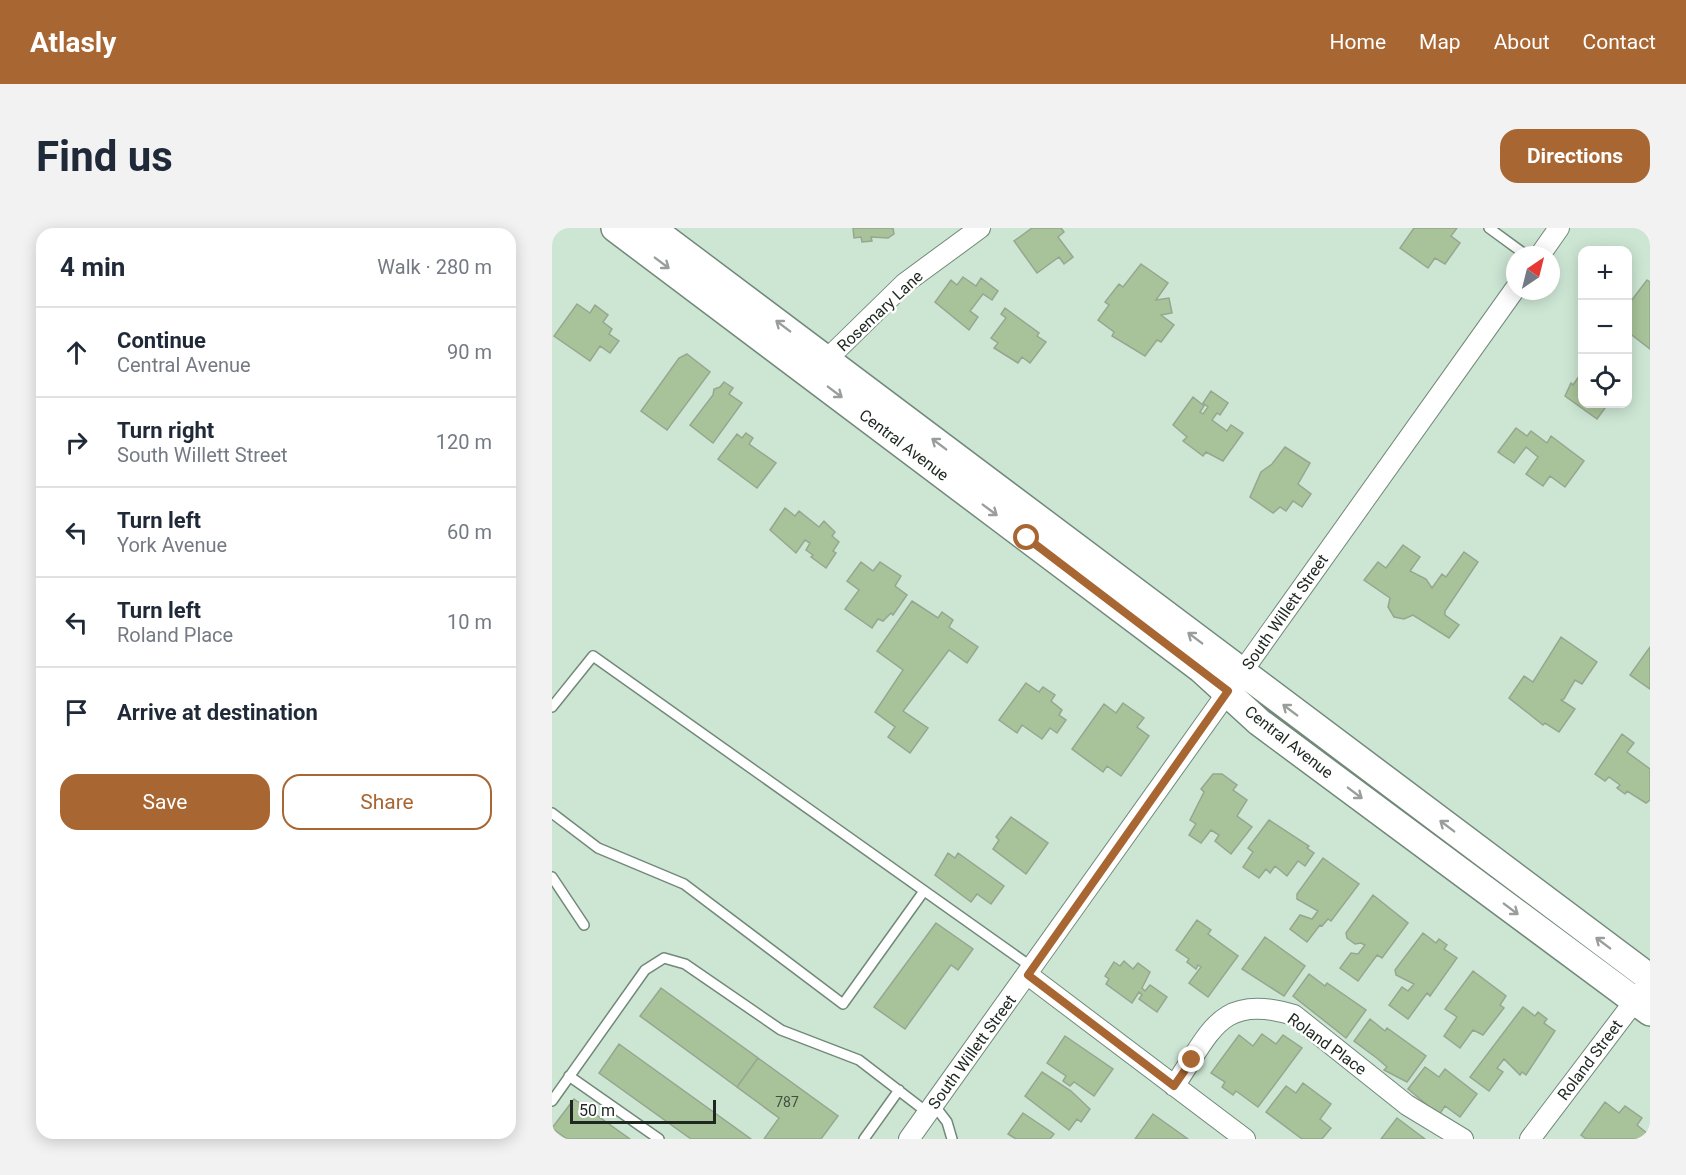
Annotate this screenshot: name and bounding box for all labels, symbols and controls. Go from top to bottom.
text: Atlasly [30,26,116,59]
text: Home [1330,30,1386,54]
text: Map [1419,30,1461,54]
text: About [1494,30,1550,54]
text: Contact [1583,30,1656,54]
button: Directions [1500,129,1650,183]
text: Find us [36,132,173,181]
north arrow [1506,246,1560,300]
map controls [1578,246,1632,408]
button: + [1578,246,1632,300]
text: 4 min [60,252,125,282]
text: Walk · 280 m [377,255,492,279]
one-way arrow [653,257,669,269]
street label: Rosemary Lane [833,266,927,356]
button: − [1578,300,1632,354]
one-way arrow [776,320,792,333]
text: Continue [117,328,206,353]
icon: ahead [60,336,93,369]
text: 90 m [447,340,492,364]
text: Central Avenue [117,353,251,377]
button: locate [1578,354,1632,408]
one-way arrow [826,386,842,399]
street label: Central Avenue [856,405,952,485]
text: Turn right [117,418,214,443]
icon: right [60,426,93,459]
text: 120 m [436,430,492,454]
one-way arrow [931,438,947,451]
text: South Willett Street [117,443,288,467]
one-way arrow [982,503,998,516]
text: Turn left [117,508,201,533]
icon: left [60,516,93,549]
text: 60 m [447,520,492,544]
route start [1013,524,1039,550]
text: York Avenue [117,533,227,557]
street label: South Willett Street [1238,551,1332,673]
text: Turn left [117,598,201,623]
icon: left [60,606,93,639]
text: 10 m [447,610,492,634]
text: Roland Place [117,623,233,647]
one-way arrow [1187,631,1203,644]
icon: arrive [60,696,93,729]
text: Arrive at destination [117,700,318,725]
street label: Central Avenue [1241,702,1337,782]
one-way arrow [1283,704,1299,716]
button: Save [60,774,270,830]
button: Share [282,774,492,830]
one-way arrow [1346,787,1362,799]
one-way arrow [1439,820,1455,833]
one-way arrow [1503,903,1519,916]
one-way arrow [1596,937,1612,949]
street label: South Willett Street [924,991,1020,1113]
street label: Roland Place [1284,1009,1370,1079]
street label: Roland Street [1554,1016,1626,1104]
route end [1178,1046,1204,1072]
house number: 787 [775,1094,799,1110]
scale bar [570,1097,716,1124]
text: 50 m [579,1101,615,1120]

